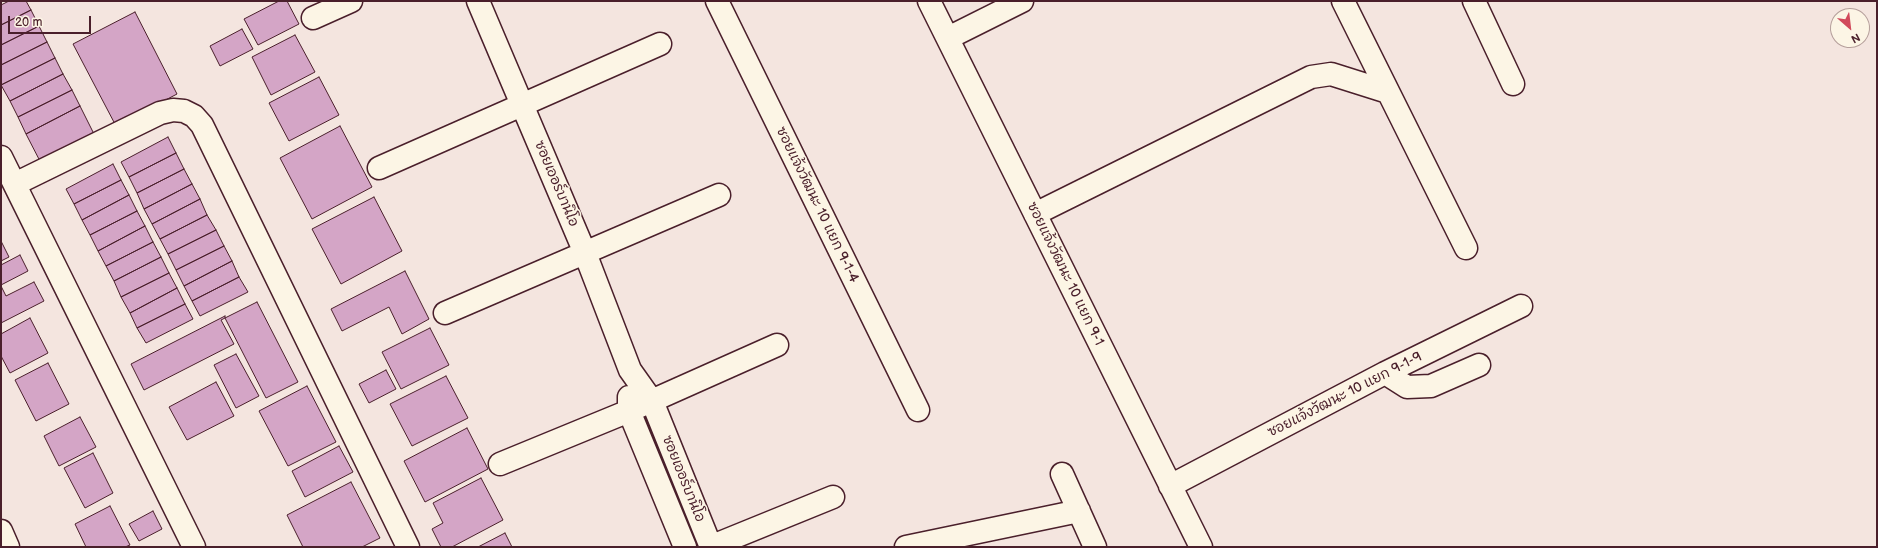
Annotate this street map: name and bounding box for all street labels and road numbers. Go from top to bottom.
street label: ซอยแจ้งวัฒนะ 10 แยก 9-1-4 [772,124,862,286]
street label: ซอยเออร์บานิโอ [530,138,582,230]
street label: ซอยแจ้งวัฒนะ 10 แยก 9-1 [1023,200,1107,348]
street label: ซอยแจ้งวัฒนะ 10 แยก 9-1-9 [1265,349,1425,441]
street label: ซอยเออร์บานิโอ [658,433,708,525]

